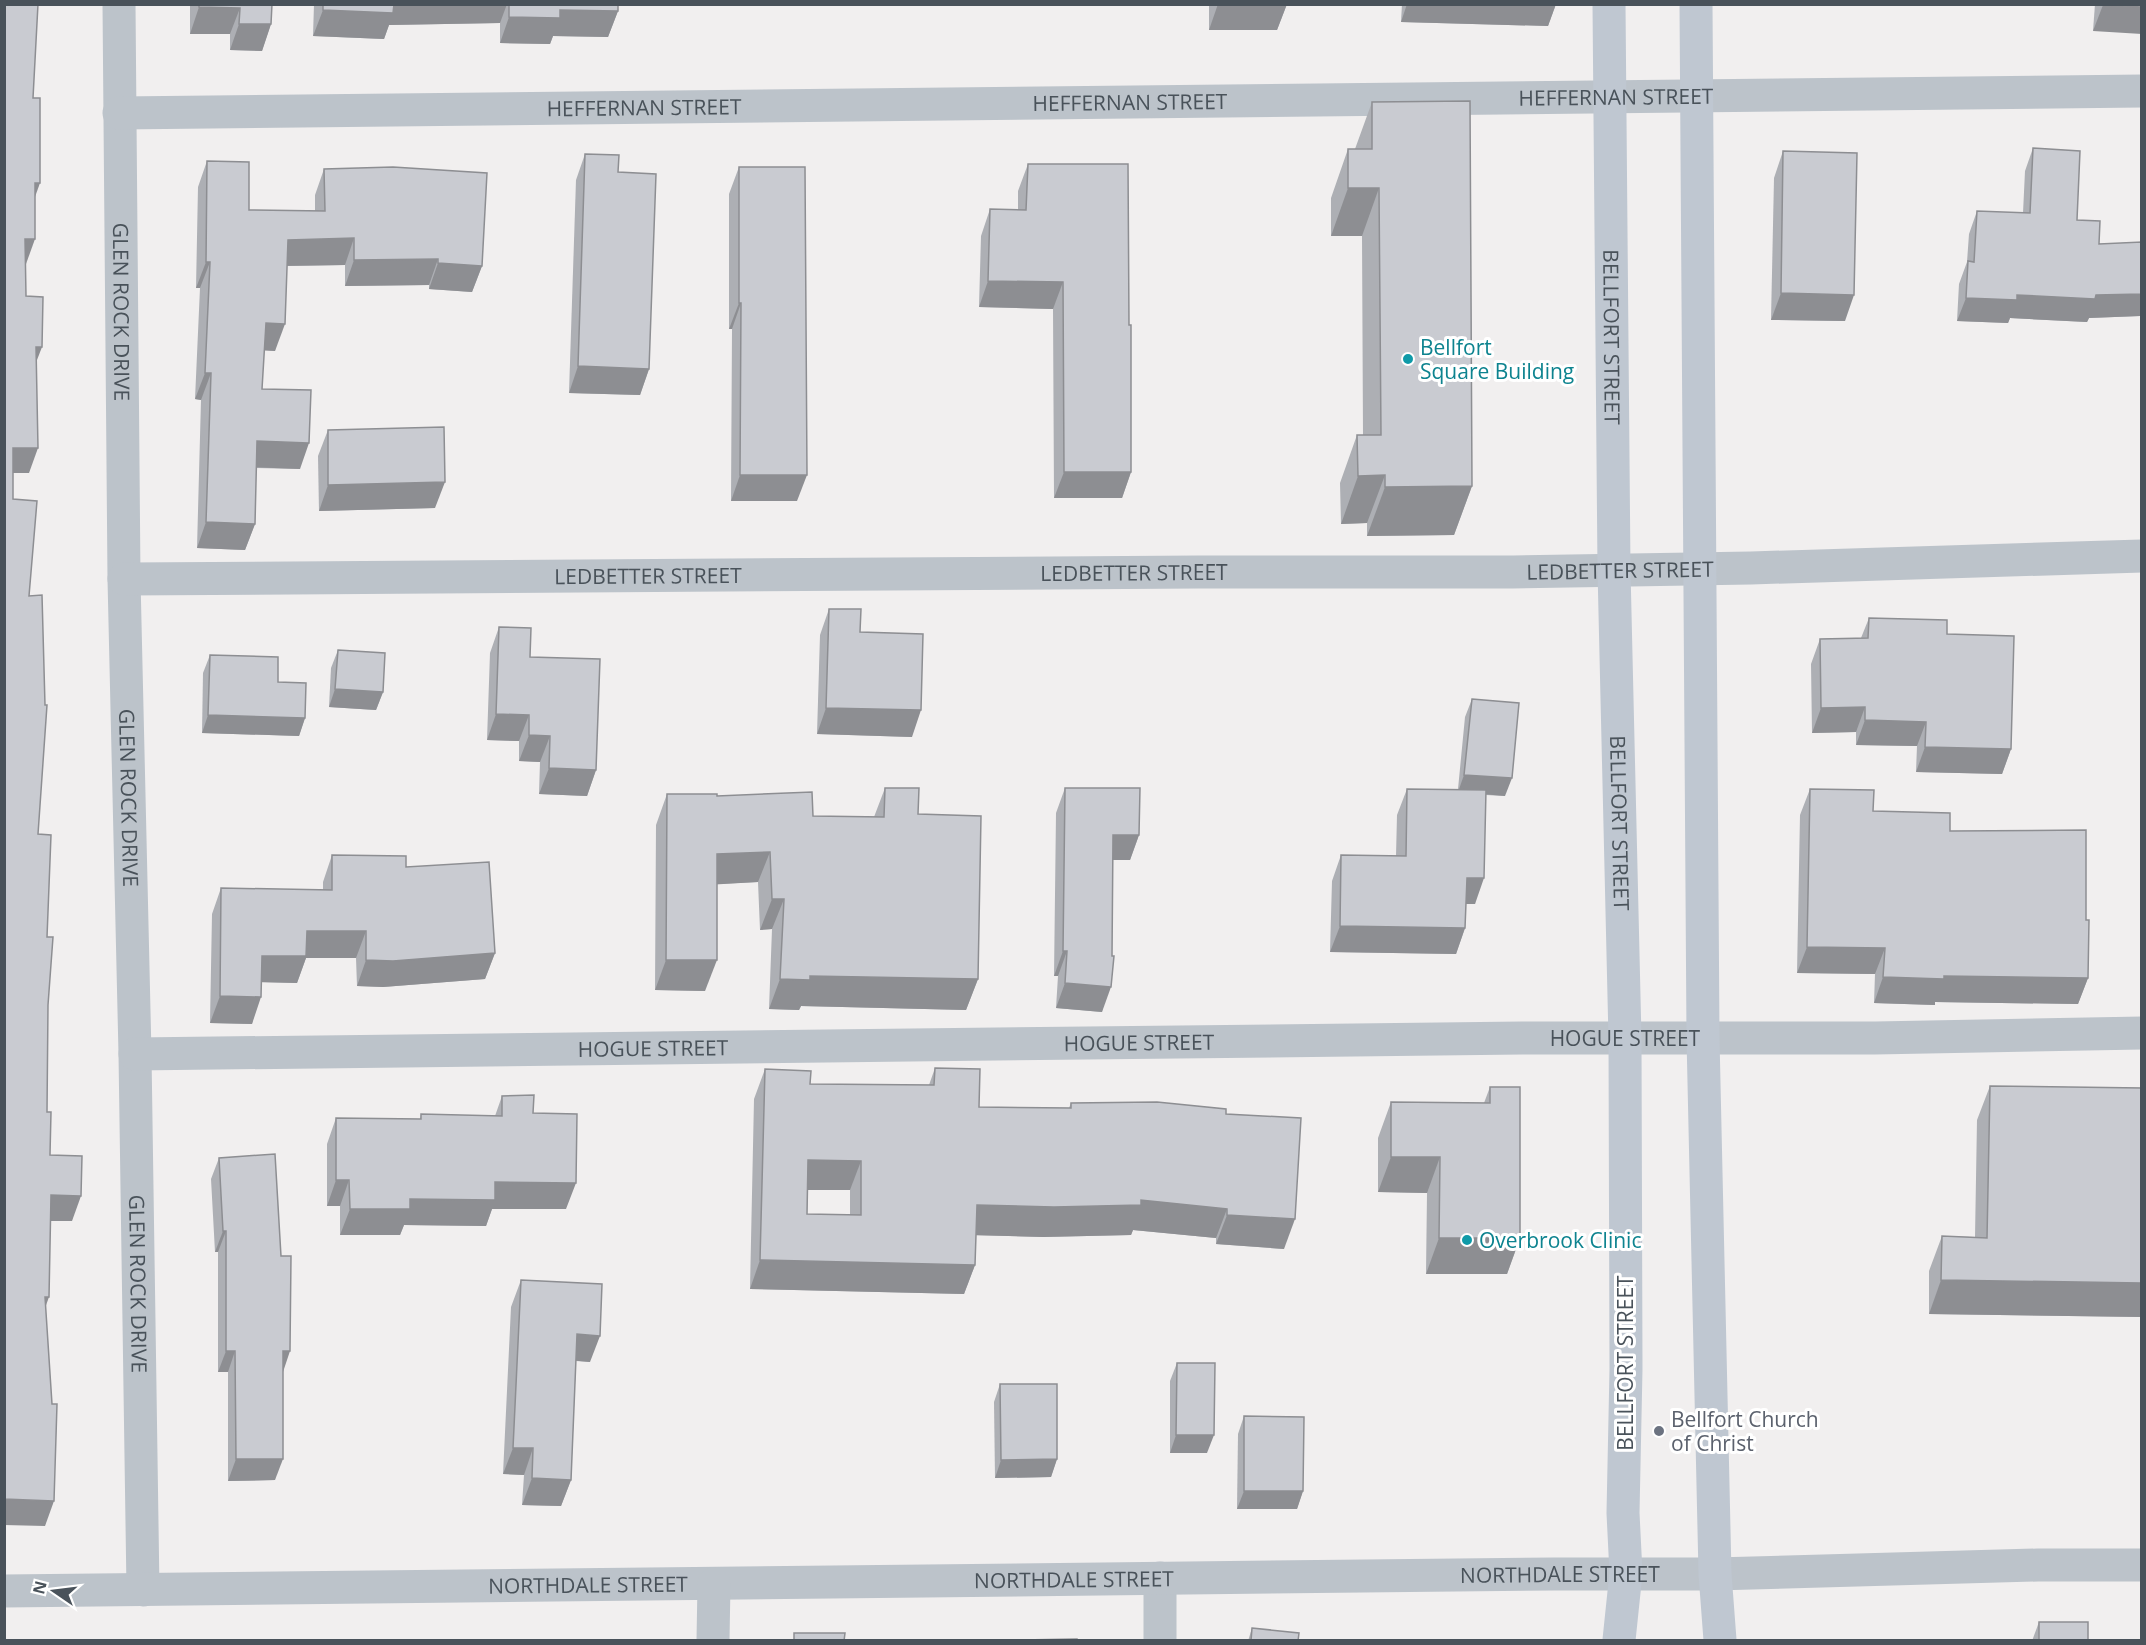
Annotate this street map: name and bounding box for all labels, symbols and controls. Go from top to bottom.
street label: HEFFERNAN STREET [1518,82,1714,112]
street label: HEFFERNAN STREET [1032,87,1228,117]
street label: HEFFERNAN STREET [546,92,742,122]
street label: GLEN ROCK DRIVE [107,223,136,401]
street label: BELLFORT STREET [1597,249,1627,425]
place label: Bellfort Square Building [1420,333,1574,385]
marker: Bellfort Square Building [1401,352,1415,366]
street label: LEDBETTER STREET [1526,555,1714,586]
street label: LEDBETTER STREET [1040,558,1228,587]
street label: LEDBETTER STREET [554,561,742,590]
street label: GLEN ROCK DRIVE [113,708,145,887]
street label: BELLFORT STREET [1604,735,1636,911]
street label: HOGUE STREET [1550,1024,1701,1052]
street label: HOGUE STREET [1064,1028,1215,1057]
street label: HOGUE STREET [578,1033,729,1063]
street label: GLEN ROCK DRIVE [123,1194,154,1373]
place label: Overbrook Clinic [1479,1226,1641,1254]
marker: Overbrook Clinic [1460,1233,1474,1247]
street label: BELLFORT STREET [1611,1275,1639,1451]
place label: Bellfort Church of Christ [1671,1405,1819,1457]
marker: Bellfort Church of Christ [1652,1424,1666,1438]
street label: NORTHDALE STREET [1460,1560,1660,1589]
north arrow [24,1561,84,1621]
street label: NORTHDALE STREET [974,1564,1174,1594]
street label: NORTHDALE STREET [488,1569,688,1600]
text: N [27,1578,52,1596]

